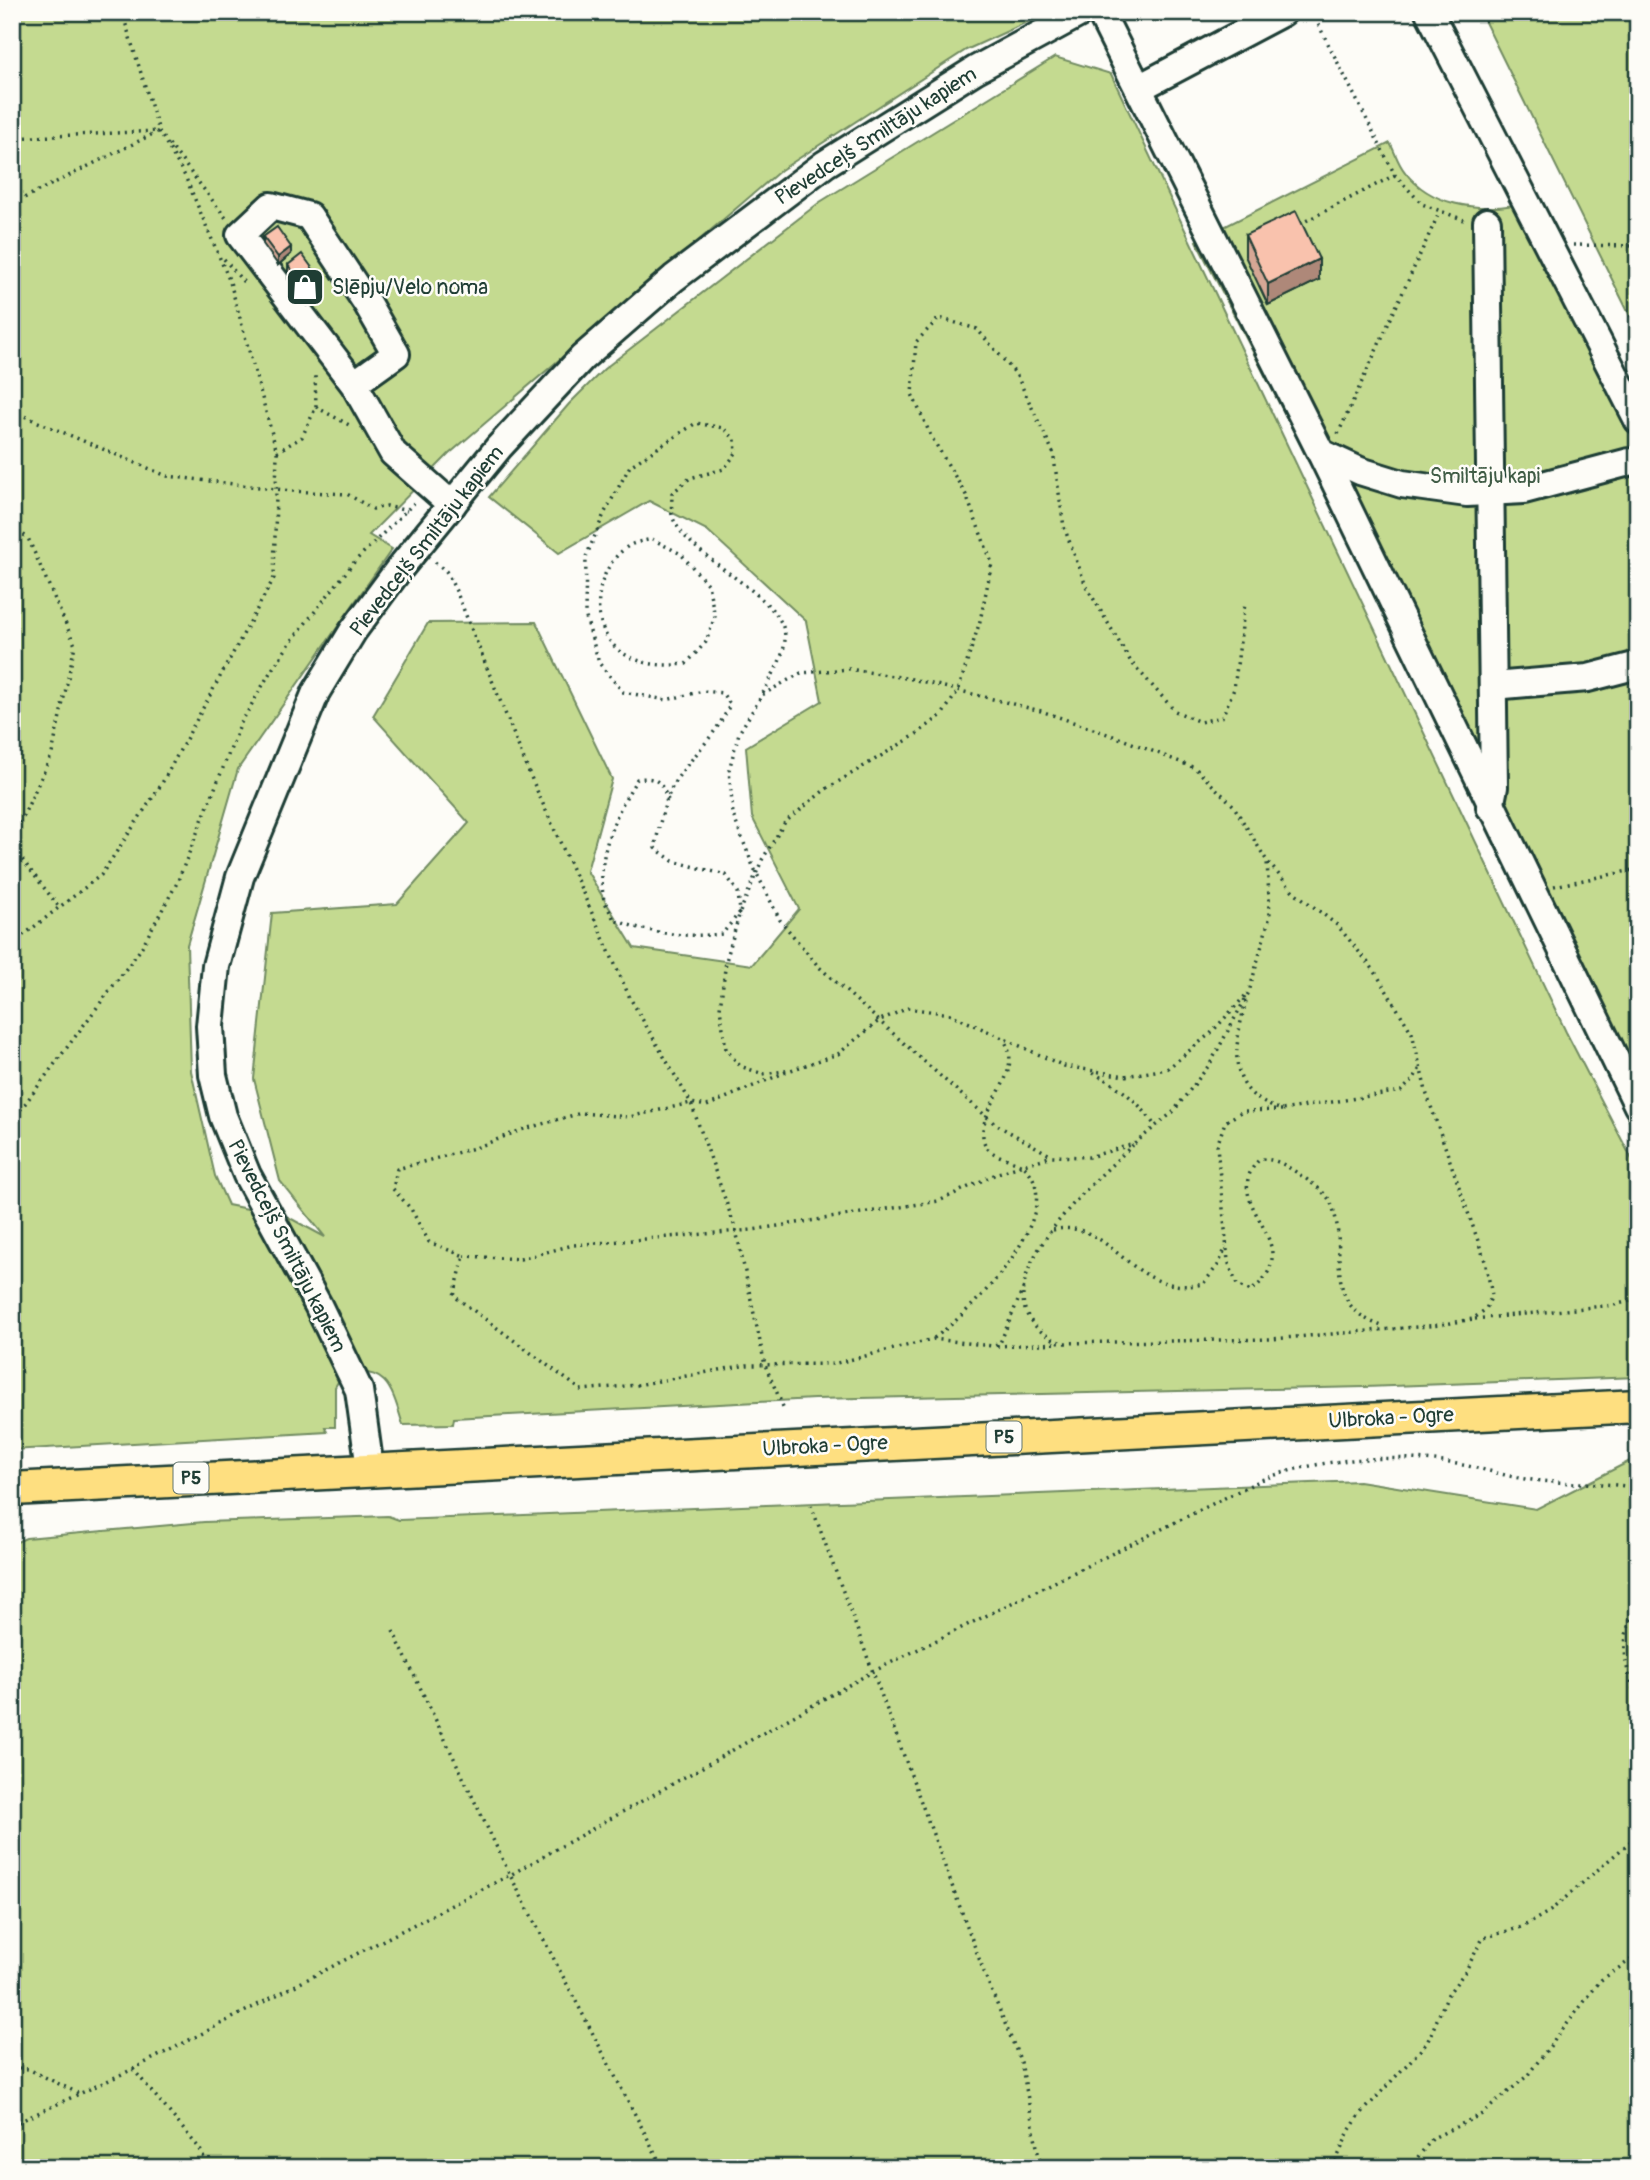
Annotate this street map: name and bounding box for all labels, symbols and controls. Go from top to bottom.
street label: Pievedceļš Smiltāju kapiem [770,61,982,211]
shop icon: Slēpju/Velo noma [284,266,326,308]
place label: Slēpju/Velo noma [332,274,488,301]
street label: Pievedceļš Smiltāju kapiem [344,440,510,642]
park label: Smiltāju kapi [1430,463,1541,490]
street label: Pievedceļš Smiltāju kapiem [222,1135,352,1357]
street label: Ulbroka - Ogre [1328,1401,1455,1435]
road number: P5 [986,1422,1021,1452]
street label: Ulbroka - Ogre [762,1429,889,1463]
road number: P5 [174,1462,208,1494]

